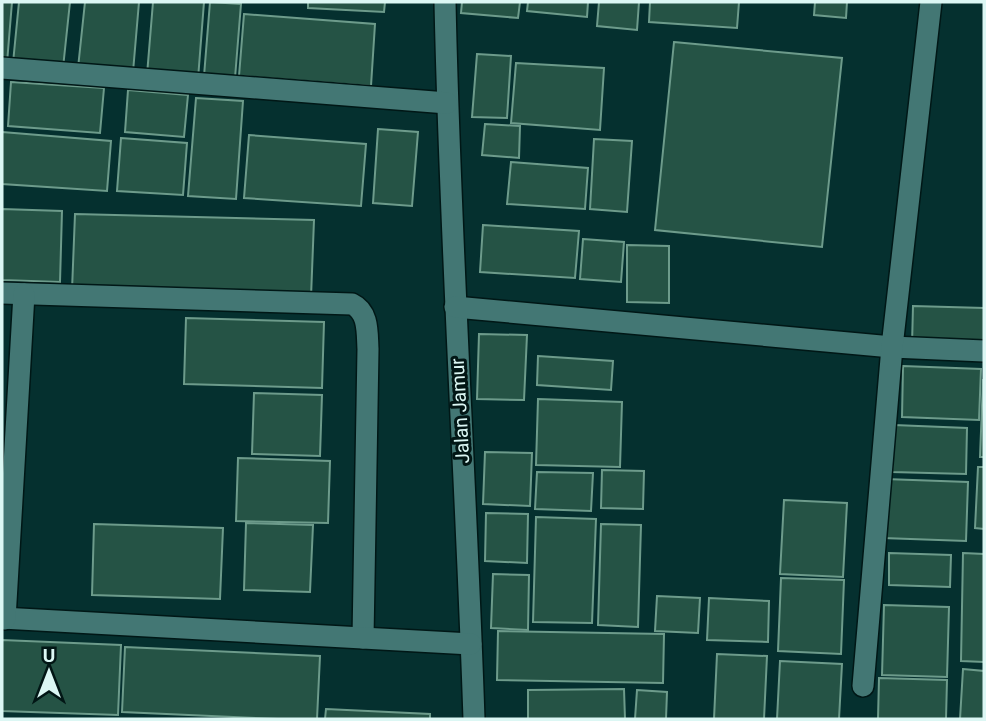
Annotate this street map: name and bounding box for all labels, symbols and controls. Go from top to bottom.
street label: Jalan Jamur [446,357,474,464]
north arrow [14,637,84,707]
text: U [43,644,55,667]

